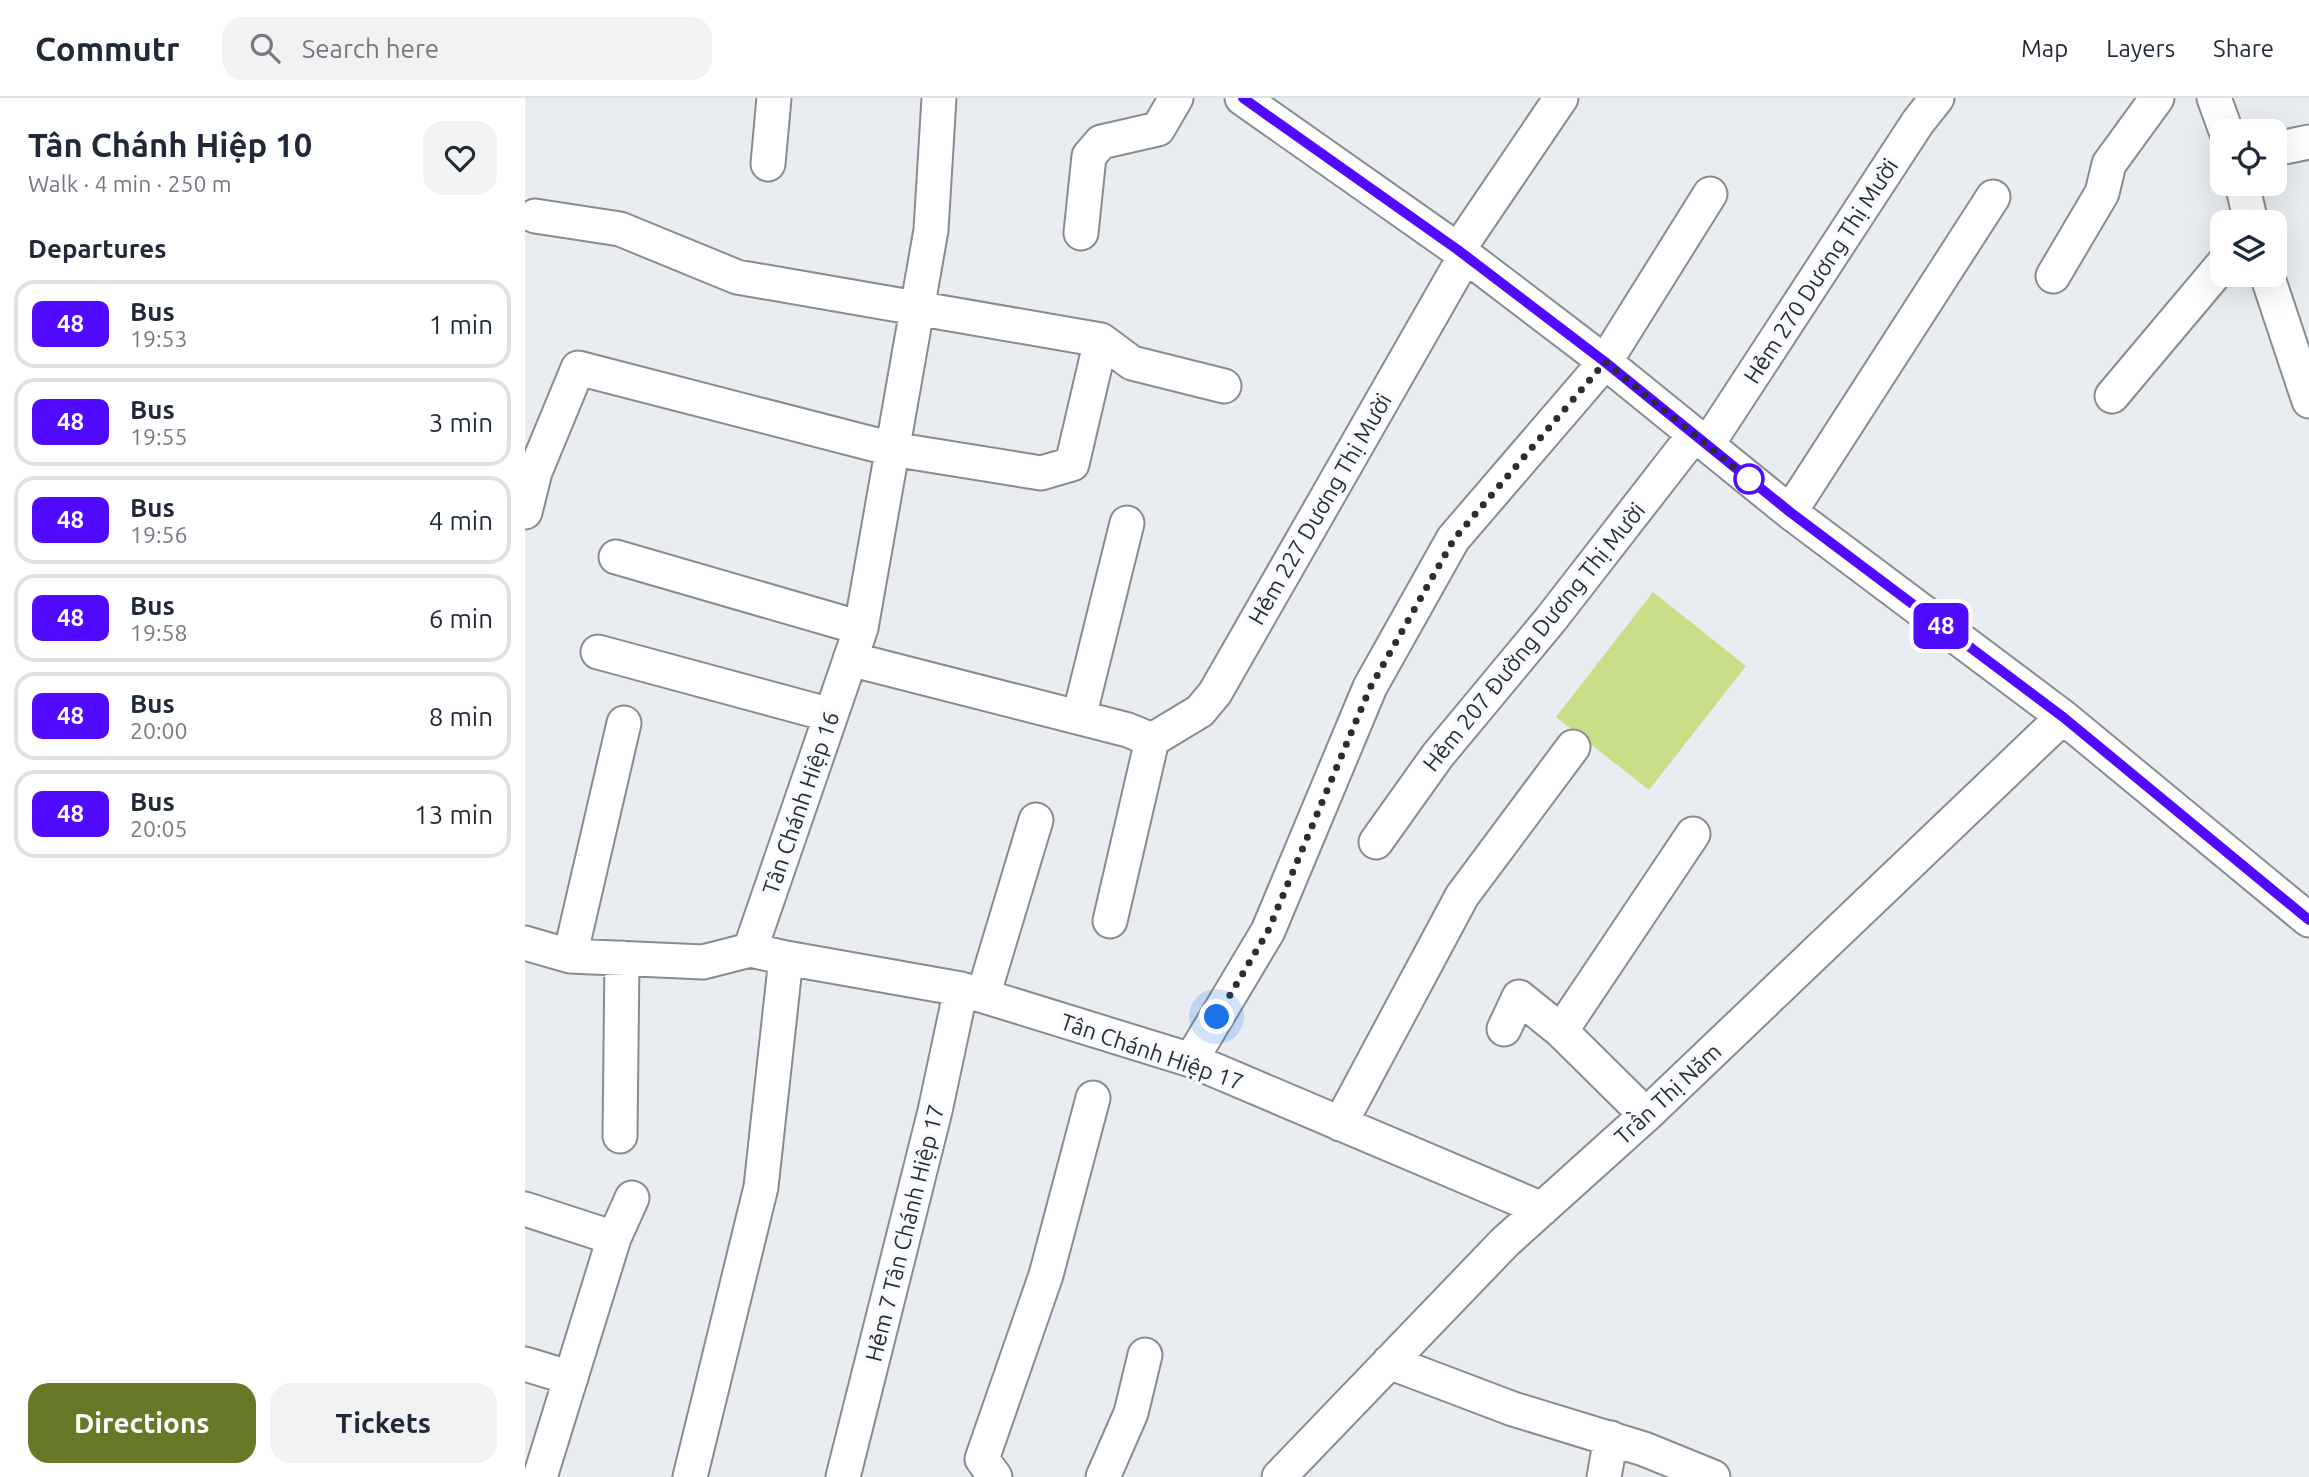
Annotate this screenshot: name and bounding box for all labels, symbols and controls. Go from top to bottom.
search box [222,17,712,80]
icon: search [246,29,284,67]
text: Commutr [35,30,180,67]
text: Search here [302,34,439,63]
text: Map [2021,35,2068,62]
text: Layers [2106,35,2175,62]
text: Share [2213,35,2274,62]
map controls [2210,119,2287,287]
button: locate [2210,119,2287,196]
button: heart [423,121,497,195]
text: Tân Chánh Hiệp 10 [28,126,312,163]
street label: Hẻm 270 Dương Thị Mười [1739,154,1903,388]
text: Walk · 4 min · 250 m [28,171,232,196]
button: layers [2210,210,2287,287]
text: Departures [28,234,166,263]
text: Bus [130,297,175,326]
text: 48 [57,310,84,337]
text: 1 min [429,310,493,339]
text: 19:53 [130,326,188,351]
street label: Hẻm 227 Dương Thị Mười [1243,389,1396,629]
text: Bus [130,395,175,424]
text: 48 [57,408,84,435]
text: 3 min [429,408,493,437]
text: 19:55 [130,424,188,449]
unlabelled marker [1734,464,1764,494]
text: Bus [130,493,175,522]
street label: Hẻm 207 Đường Dương Thị Mười [1418,498,1650,776]
text: 48 [57,506,84,533]
text: 4 min [429,506,493,535]
text: 19:56 [130,522,188,547]
text: Bus [130,591,175,620]
line badge: 48 [1909,603,1973,649]
text: 48 [57,604,84,631]
text: 6 min [429,604,493,633]
text: 48 [1927,612,1955,639]
text: 19:58 [130,620,188,645]
text: Bus [130,689,175,718]
text: 48 [57,702,84,729]
text: 8 min [429,702,493,731]
street label: Tân Chánh Hiệp 16 [758,708,844,898]
text: 20:00 [130,718,188,743]
text: Bus [130,787,175,816]
text: 48 [57,800,84,827]
text: 13 min [414,800,493,829]
text: 20:05 [130,816,188,841]
your location [1199,999,1234,1034]
street label: Tân Chánh Hiệp 17 [1057,1009,1247,1095]
street label: Trần Thị Năm [1608,1036,1726,1149]
street label: Hẻm 7 Tân Chánh Hiệp 17 [860,1102,949,1364]
button: Directions [28,1383,256,1463]
button: Tickets [270,1383,497,1463]

